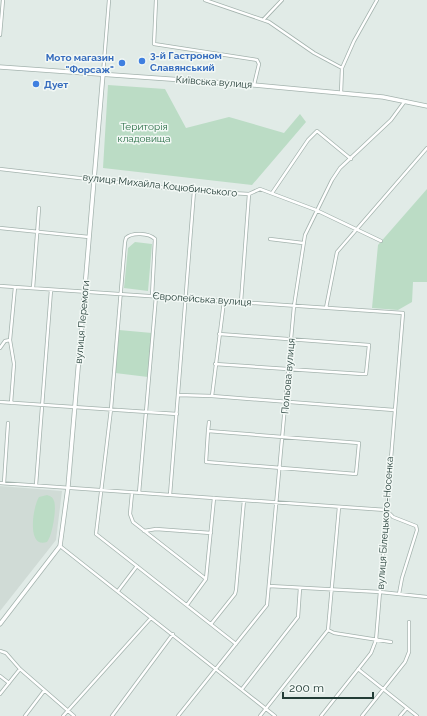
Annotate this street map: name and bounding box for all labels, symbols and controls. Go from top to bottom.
place label: 3-й Гастроном Славянський [150,50,222,73]
place label: Мото магазин "Форсаж" [46,52,114,75]
marker: 3-й Гастроном Славянський [137,56,147,66]
marker: Мото магазин "Форсаж" [117,58,127,68]
street label: Київська вулиця [175,74,253,90]
marker: Дует [31,79,41,89]
place label: Дует [44,79,68,90]
park label: Територія кладовища [117,121,171,144]
street label: вулиця Михайла Коцюбинського [82,171,238,199]
street label: вулиця Перемоги [73,280,91,364]
street label: Європейська вулиця [152,290,252,308]
street label: Польова вулиця [279,337,297,415]
street label: вулиця Білецького-Носенка [375,456,395,590]
scale bar [283,674,373,700]
text: 200 m [289,681,324,695]

